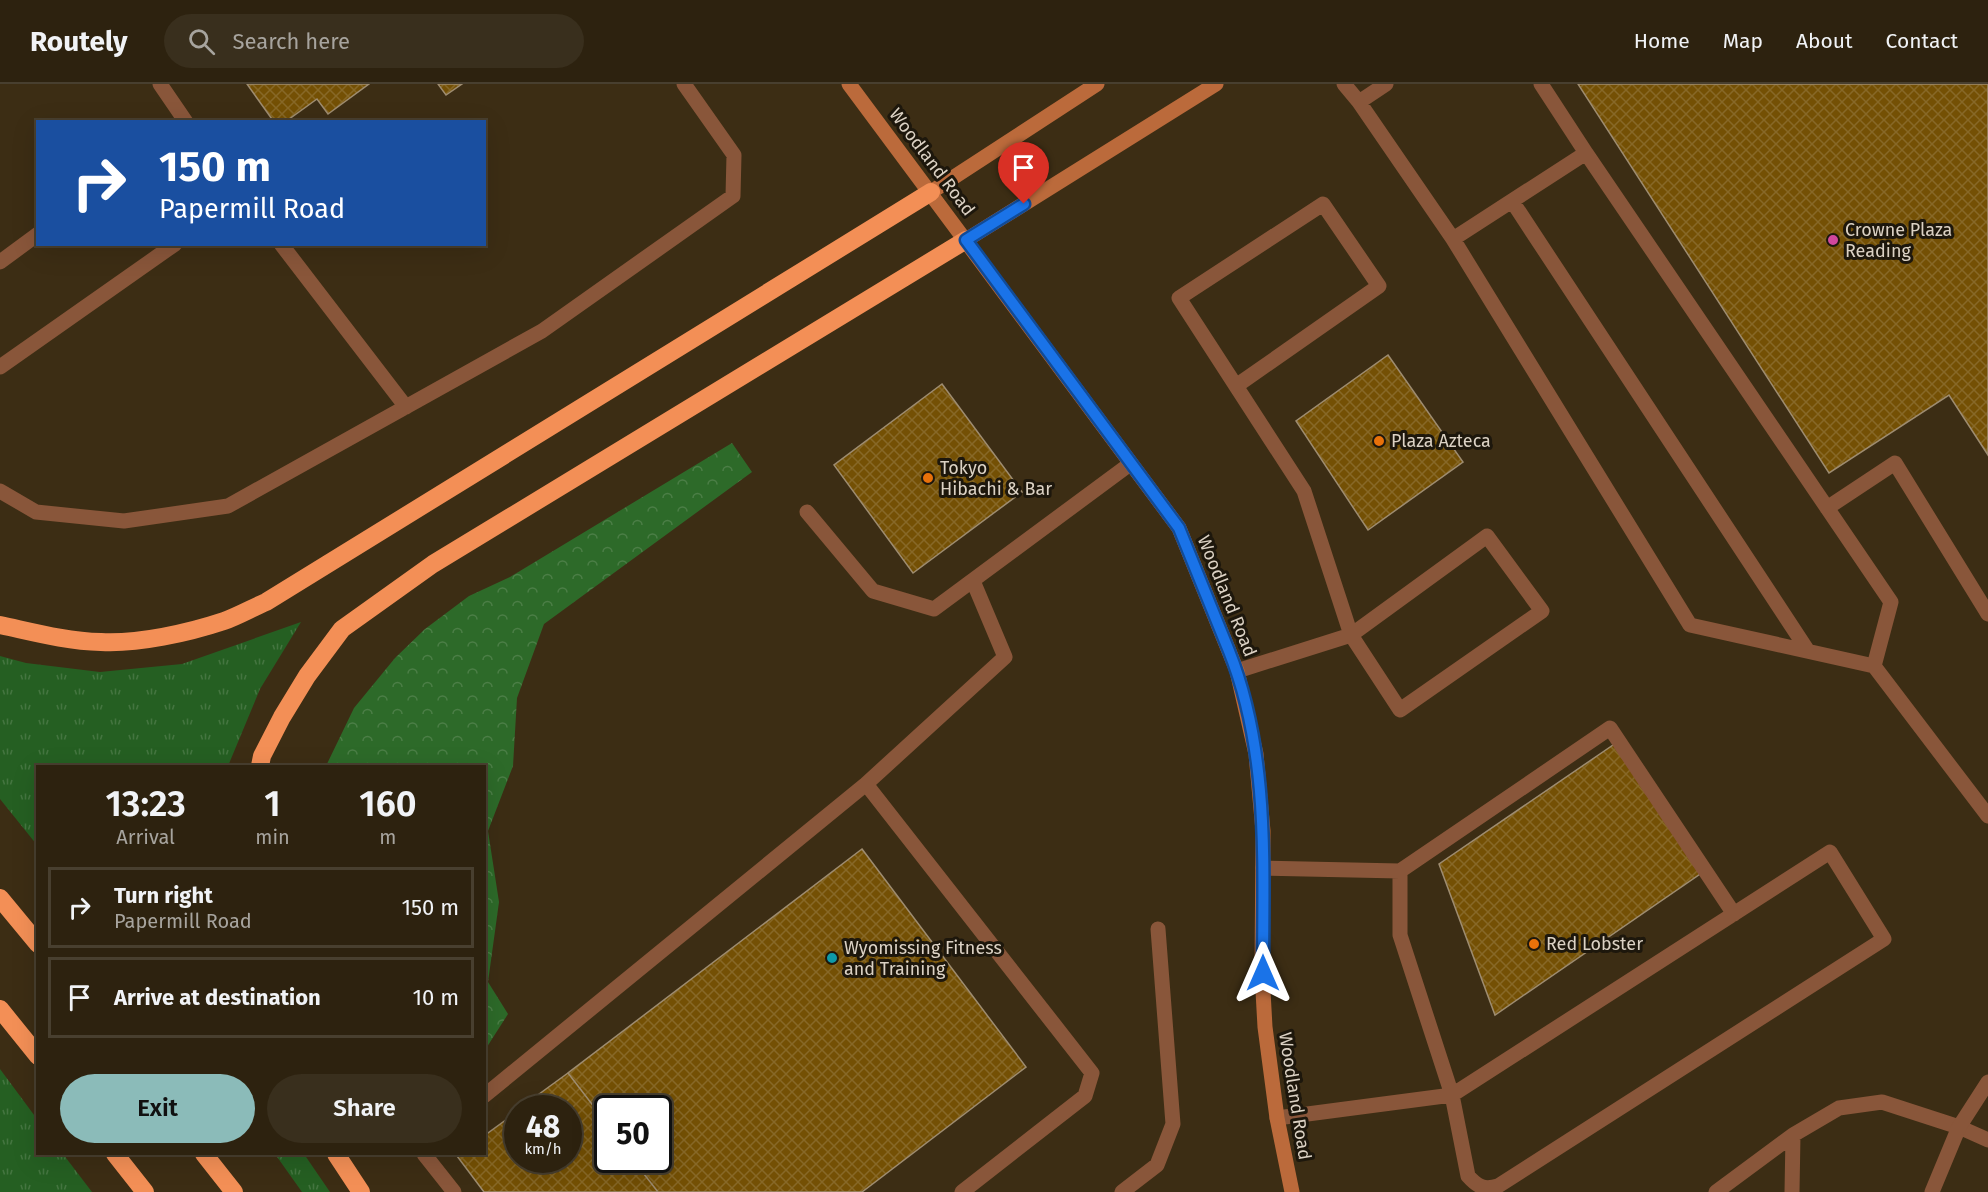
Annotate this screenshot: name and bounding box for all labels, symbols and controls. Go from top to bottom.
search box [164,14,584,68]
text: Routely [30,25,128,58]
icon: search [185,25,218,58]
text: Search here [233,28,350,55]
text: Home [1634,28,1690,54]
text: Map [1723,28,1763,54]
text: About [1796,28,1853,54]
text: Contact [1886,28,1958,54]
street label: Woodland Road [884,104,980,220]
text: 150 m [159,142,271,192]
pin [998,142,1049,204]
icon: right [60,144,138,222]
icon: arrive [1007,151,1040,184]
text: Papermill Road [159,193,345,225]
place label: Crowne Plaza Reading [1845,219,1952,262]
marker: Crowne Plaza Reading [1826,233,1840,247]
place label: Plaza Azteca [1391,430,1491,452]
marker: Plaza Azteca [1372,434,1386,448]
place label: Tokyo Hibachi & Bar [940,457,1052,500]
marker: Tokyo Hibachi & Bar [921,471,935,485]
street label: Woodland Road [1193,532,1261,660]
text: 13:23 [105,782,186,826]
text: 1 [264,782,281,826]
text: 160 [359,782,417,826]
text: Arrival [116,825,175,849]
text: min [255,825,290,849]
text: m [379,825,396,849]
text: Turn right [114,882,213,909]
icon: right [63,891,96,924]
text: 150 m [401,894,459,921]
text: Papermill Road [114,909,252,933]
place label: Red Lobster [1546,933,1643,955]
place label: Wyomissing Fitness and Training [844,937,1002,980]
marker: Red Lobster [1527,937,1541,951]
position arrow [1231,941,1295,1005]
marker: Wyomissing Fitness and Training [825,951,839,965]
icon: arrive [63,981,96,1014]
text: Arrive at destination [114,984,321,1011]
text: 10 m [413,984,459,1011]
street label: Woodland Road [1274,1031,1316,1161]
button: Exit [60,1074,255,1143]
button: Share [267,1074,462,1143]
speed limit sign: 50 [594,1095,672,1173]
text: 48 [526,1109,560,1145]
text: km/h [524,1140,562,1158]

